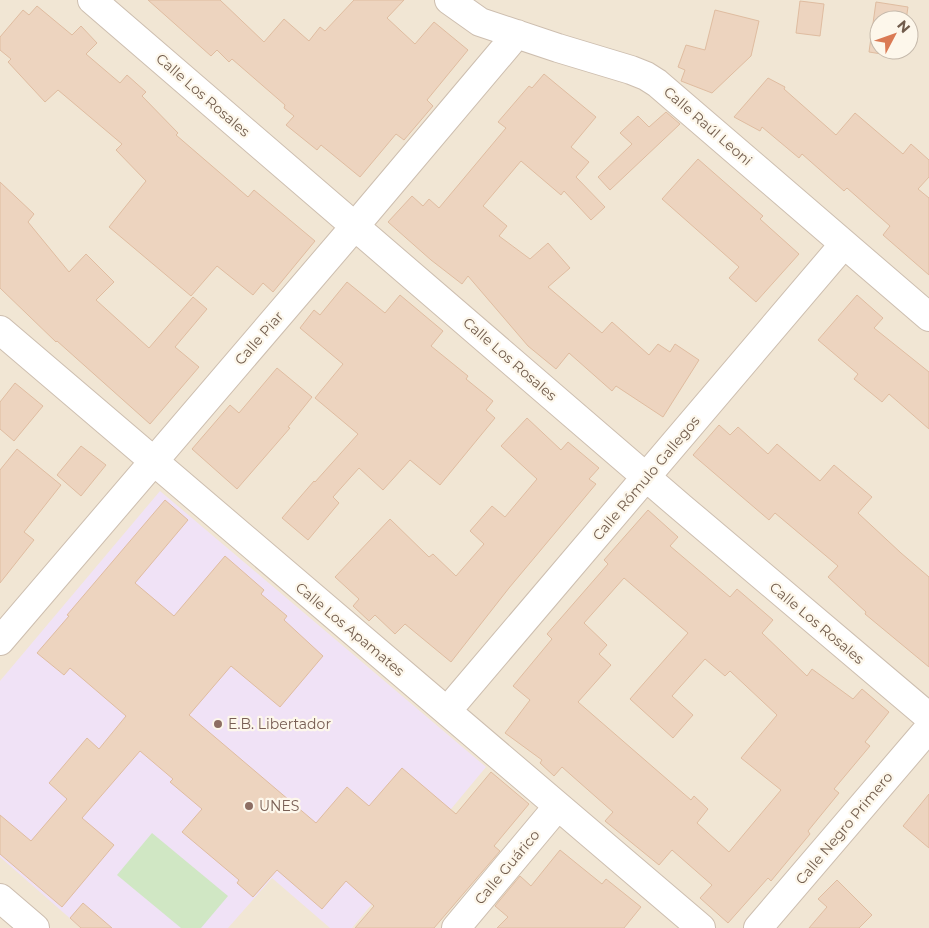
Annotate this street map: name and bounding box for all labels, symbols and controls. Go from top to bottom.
north arrow [869,10,919,60]
text: N [893,16,914,37]
street label: Calle Los Rosales [152,49,254,141]
street label: Calle Raúl Leoni [660,83,756,169]
street label: Calle Piar [231,307,288,369]
street label: Calle Los Rosales [459,313,561,405]
street label: Calle Rómulo Gallegos [589,412,704,544]
street label: Calle Los Apamates [292,578,408,680]
street label: Calle Los Rosales [766,578,868,668]
place label: E.B. Libertador [228,715,331,733]
marker: E.B. Libertador [212,718,224,730]
street label: Calle Negro Primero [792,768,897,888]
place label: UNES [259,797,299,815]
marker: UNES [243,800,255,812]
street label: Calle Guárico [471,826,544,908]

